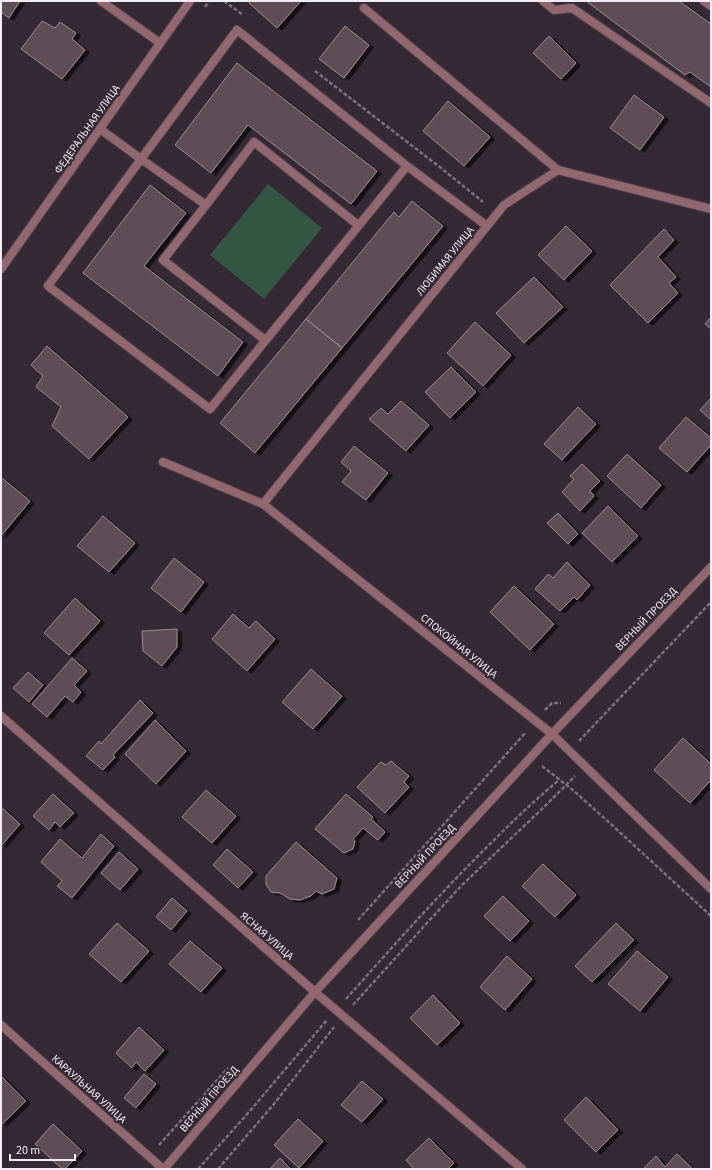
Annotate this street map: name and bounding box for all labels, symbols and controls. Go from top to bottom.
street label: ФЕДЕРАЛЬНАЯ УЛИЦА [51,81,123,177]
street label: ЛЮБИМАЯ УЛИЦА [412,223,478,299]
street label: ВЕРНЫЙ ПРОЕЗД [612,584,680,654]
street label: СПОКОЙНАЯ УЛИЦА [417,610,501,682]
street label: ВЕРНЫЙ ПРОЕЗД [391,821,459,891]
street label: ЯСНАЯ УЛИЦА [237,908,297,964]
street label: КАРАУЛЬНАЯ УЛИЦА [48,1051,130,1127]
street label: ВЕРНЫЙ ПРОЕЗД [176,1063,242,1135]
scale bar [10,1136,75,1162]
text: 20 m [16,1142,40,1159]

